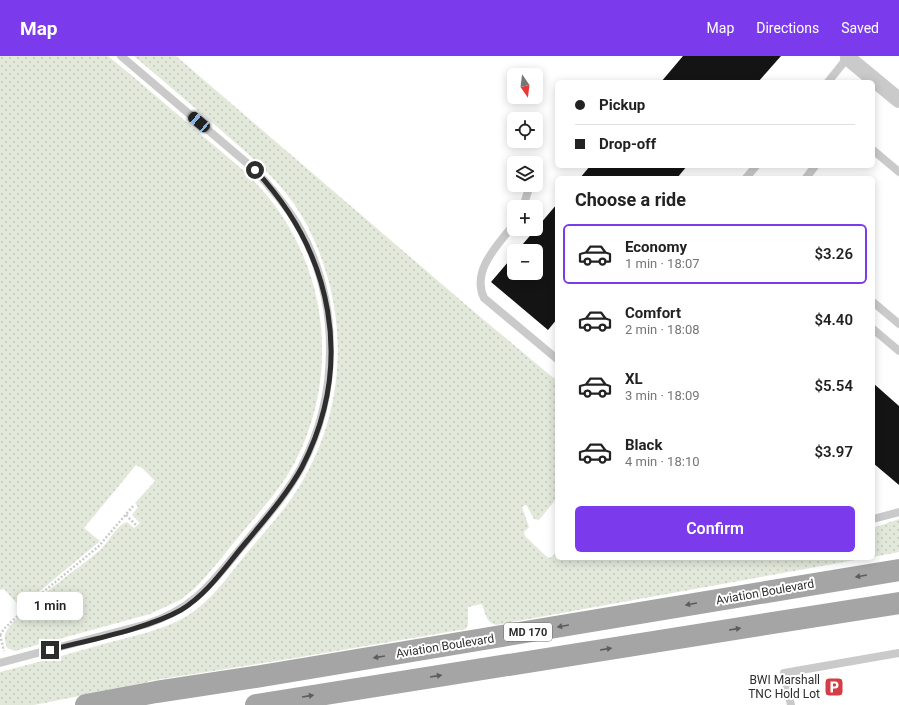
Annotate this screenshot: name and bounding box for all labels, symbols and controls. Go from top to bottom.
text: Map [20,17,58,40]
text: Map [707,20,734,36]
text: Directions [756,20,819,36]
text: Saved [841,20,879,36]
north arrow [507,68,543,104]
map controls [507,68,543,280]
text: Pickup [599,96,645,114]
car [186,110,212,134]
button: locate [507,112,543,148]
text: Drop-off [599,135,656,153]
button: layers [507,156,543,192]
route start [246,161,264,179]
text: Choose a ride [575,189,686,210]
button: + [507,200,543,236]
icon: car [577,236,613,272]
text: Economy [625,238,687,256]
button: − [507,244,543,280]
text: $3.26 [814,245,853,263]
text: 1 min · 18:07 [625,256,700,271]
icon: car [577,302,613,338]
text: Comfort [625,304,681,322]
text: $4.40 [814,311,853,329]
text: 2 min · 18:08 [625,322,700,337]
icon: car [577,368,613,404]
text: XL [625,370,643,388]
text: $5.54 [814,377,853,395]
text: 3 min · 18:09 [625,388,700,403]
icon: car [577,434,613,470]
text: Black [625,436,662,454]
text: $3.97 [814,443,853,461]
text: 4 min · 18:10 [625,454,700,469]
button: Confirm [575,506,855,552]
one-way arrow [854,573,867,579]
street label: Aviation Boulevard [715,576,815,608]
callout: 1 min [17,592,83,620]
text: 1 min [34,598,66,613]
one-way arrow [685,602,697,608]
road number: MD 170 [504,623,552,641]
one-way arrow [557,623,569,629]
one-way arrow [729,626,741,632]
street label: Aviation Boulevard [395,631,495,661]
route end [41,641,59,659]
one-way arrow [600,646,612,652]
one-way arrow [373,654,385,660]
one-way arrow [430,673,442,679]
place label: BWI Marshall TNC Hold Lot [748,673,820,701]
parking icon: BWI Marshall TNC Hold Lot [823,676,845,698]
one-way arrow [302,693,314,699]

